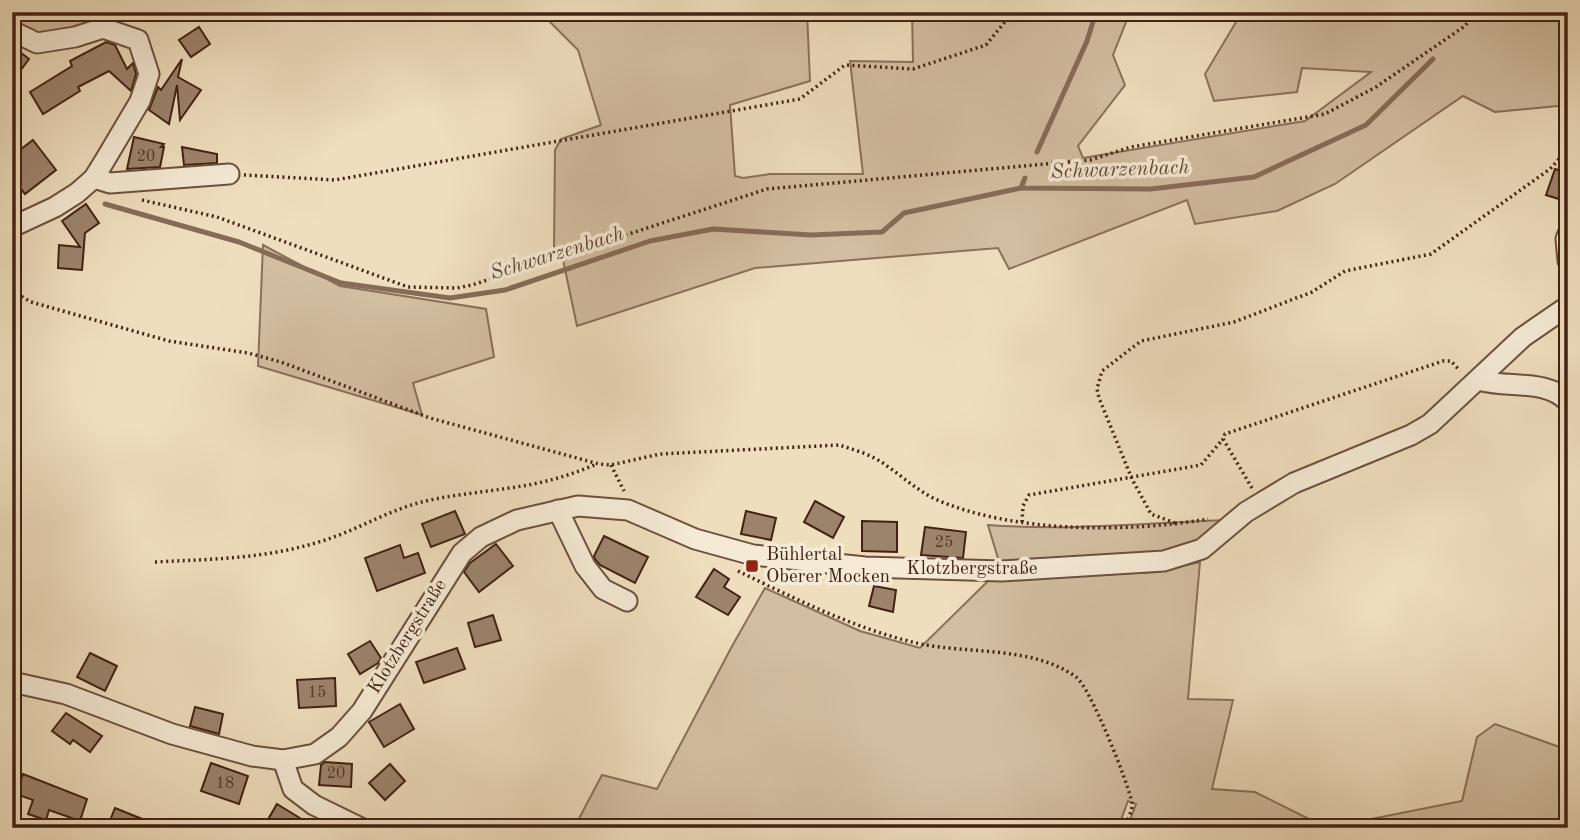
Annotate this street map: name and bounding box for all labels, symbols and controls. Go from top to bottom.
house number: 20 [137,149,155,165]
water label: Schwarzenbach [1050,157,1190,183]
water label: Schwarzenbach [488,224,627,284]
house number: 25 [935,535,953,551]
place label: Bühlertal Oberer Mocken [766,546,890,587]
marker: Bühlertal Oberer Mocken [744,558,760,574]
street label: Klotzbergstraße [906,560,1038,579]
street label: Klotzbergstraße [365,576,451,698]
house number: 15 [308,685,326,701]
house number: 20 [327,766,345,782]
house number: 18 [216,776,234,792]

